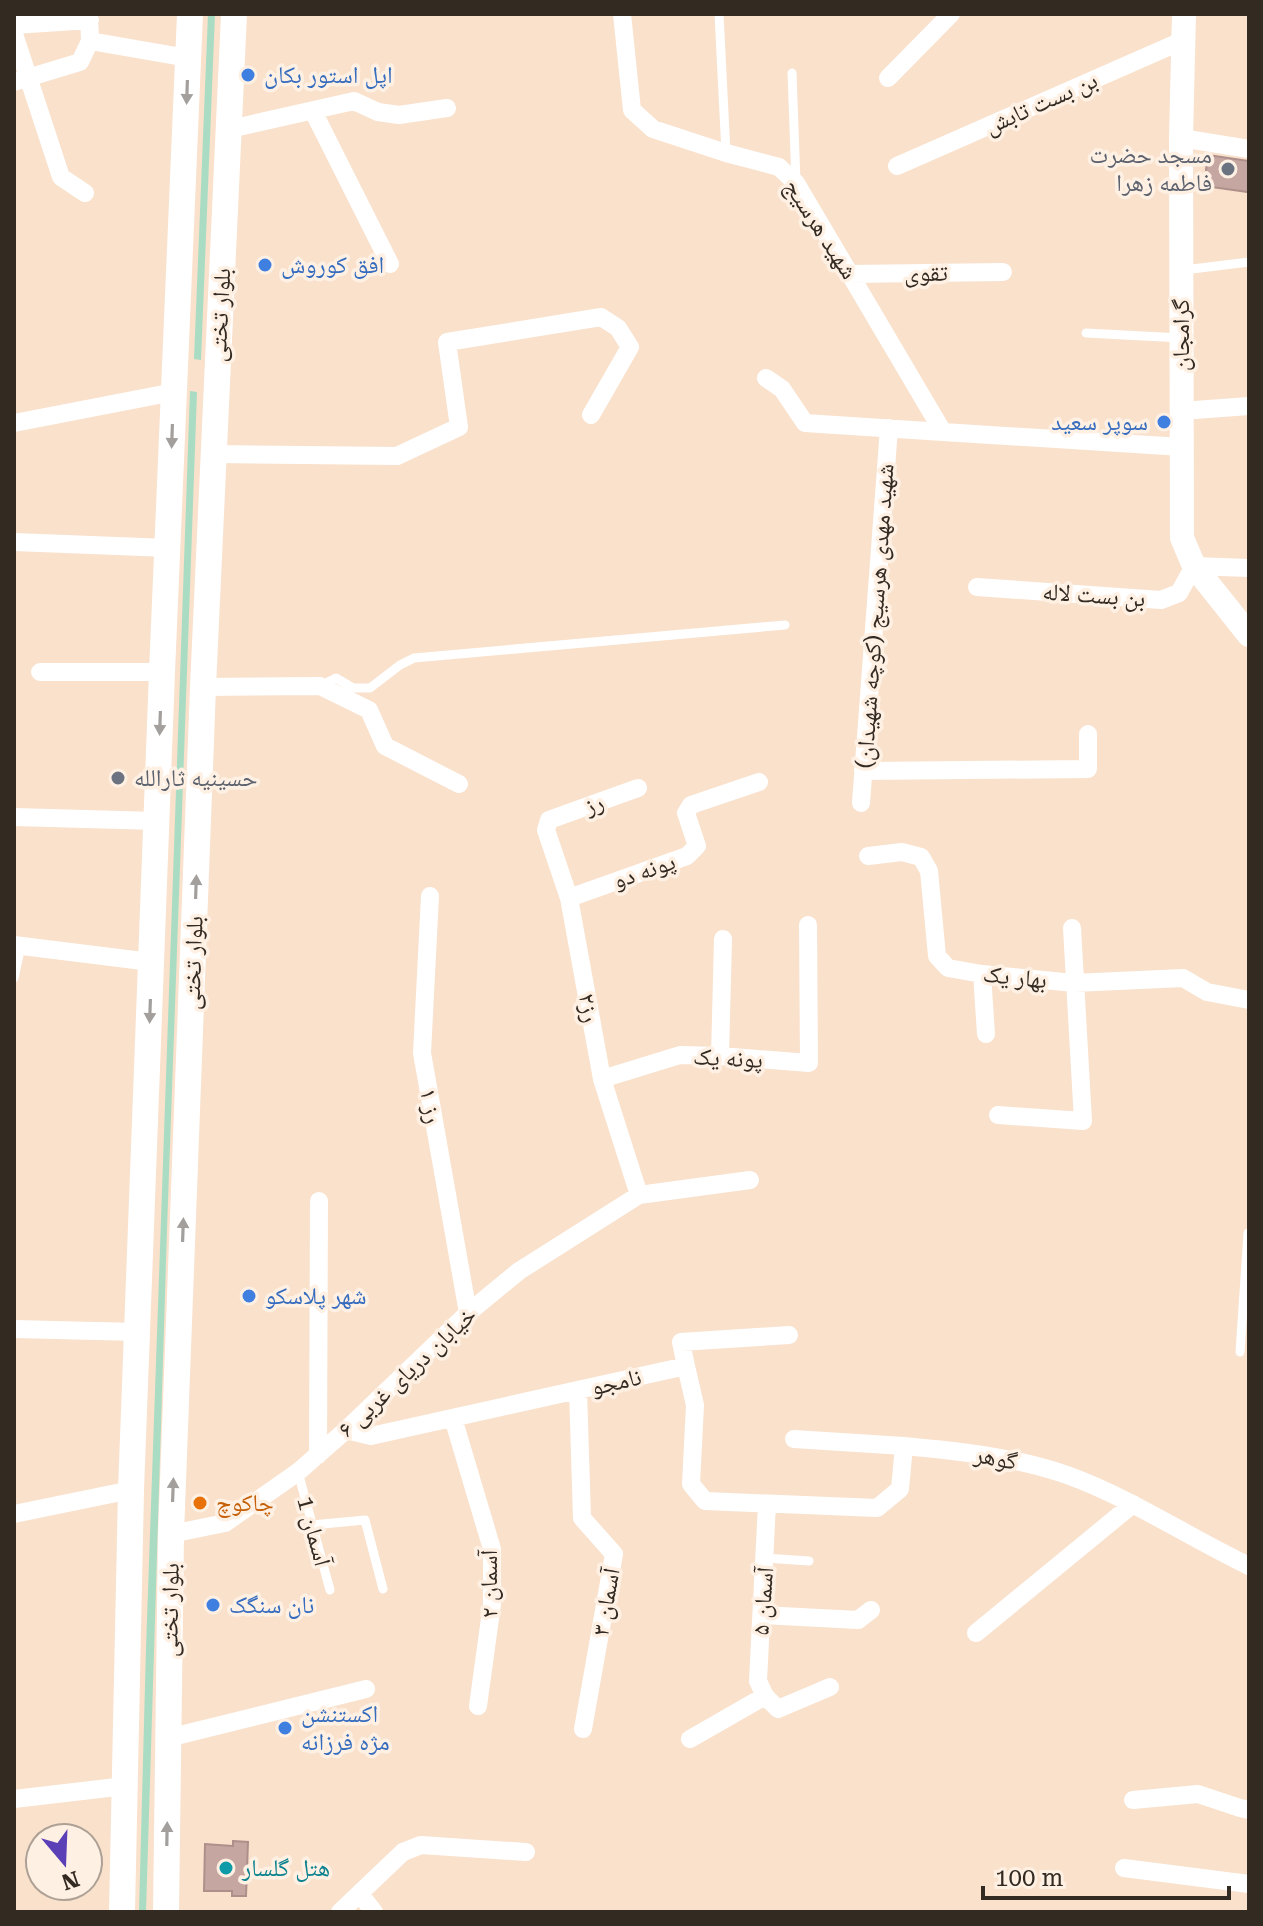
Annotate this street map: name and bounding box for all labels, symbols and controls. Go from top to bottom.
place label: اپل استور بکان [264,61,393,89]
marker: اپل استور بکان [239,66,257,84]
street label: بن بست تابش [980,66,1102,140]
one-way arrow [180,80,193,105]
place label: مسجد حضرت فاطمه زهرا [1090,141,1212,197]
marker: مسجد حضرت فاطمه زهرا [1219,160,1237,178]
street label: شهید هرسیج [778,174,864,285]
place label: افق کوروش [281,251,384,279]
marker: افق کوروش [256,256,274,274]
street label: تقوی [904,259,948,287]
street label: بلوار تختی [204,267,236,363]
street label: گرامجان [1167,299,1195,371]
place label: سوپر سعید [1051,408,1148,436]
marker: سوپر سعید [1155,413,1173,431]
one-way arrow [166,424,179,449]
street label: شهید مهدی هرسیج (کوچه شهیدان) [850,463,901,769]
street label: بن بست لاله [1042,577,1146,613]
one-way arrow [153,711,166,736]
place label: حسینیه ثارالله [134,764,257,792]
marker: حسینیه ثارالله [109,769,127,787]
street label: رز [580,788,607,821]
street label: پونه دو [609,847,679,895]
one-way arrow [189,873,202,899]
street label: بلوار تختی [177,915,209,1011]
street label: بهار یک [982,960,1048,994]
street label: رز۲ [573,991,605,1025]
one-way arrow [143,999,156,1024]
street label: پونه یک [692,1042,764,1074]
street label: رز ۱ [414,1086,448,1126]
one-way arrow [176,1217,189,1242]
place label: شهر پلاسکو [265,1282,367,1310]
marker: شهر پلاسکو [240,1287,258,1305]
street label: خیابان دریای غربی ۶ [332,1301,482,1443]
street label: نامجو [588,1363,644,1401]
street label: گوهر [971,1440,1020,1476]
one-way arrow [166,1477,179,1502]
place label: چاکوچ [216,1489,274,1518]
street label: آسمان 1 [291,1493,337,1570]
marker: چاکوچ [191,1494,209,1512]
street label: آسمان ۲ [475,1549,503,1618]
street label: بلوار تختی [155,1563,185,1657]
street label: آسمان ۳ [586,1565,626,1638]
street label: آسمان ۵ [747,1565,779,1636]
place label: نان سنگک [229,1591,314,1619]
marker: نان سنگک [204,1596,222,1614]
place label: اکستنشن مژه فرزانه [301,1700,390,1756]
marker: اکستنشن مژه فرزانه [276,1719,294,1737]
one-way arrow [161,1821,173,1846]
north arrow [24,1822,104,1902]
scale bar [983,1850,1229,1900]
place label: هتل گلسار [241,1854,330,1882]
marker: هتل گلسار [217,1859,235,1877]
text: 100 m [995,1864,1063,1892]
text: N [58,1866,82,1895]

